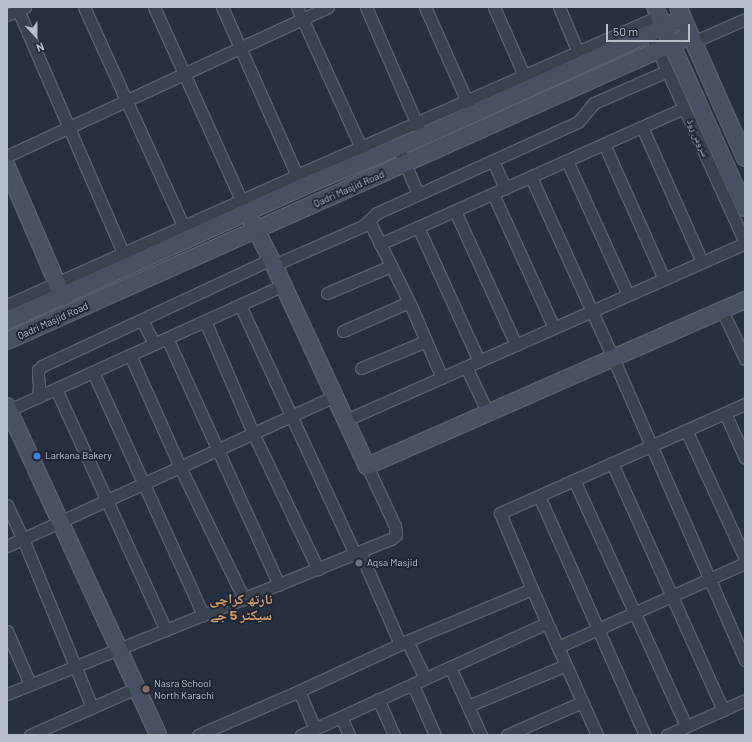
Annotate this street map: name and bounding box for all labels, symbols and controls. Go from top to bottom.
north arrow [16,16,56,56]
scale bar [608,16,692,42]
text: 50 m [613,24,638,38]
text: N [35,40,46,55]
street label: سروس روڈ [684,117,712,159]
street label: Qadri Masjid Road [312,168,386,210]
street label: Qadri Masjid Road [16,300,90,342]
place label: Larkana Bakery [45,450,112,462]
marker: Larkana Bakery [32,451,42,461]
place label: Aqsa Masjid [367,557,418,569]
marker: Aqsa Masjid [354,558,364,568]
district label: نارتھ کراچی سیکٹر 5 جے [210,591,272,624]
place label: Nasra School North Karachi [154,677,214,700]
marker: Nasra School North Karachi [141,684,151,694]

